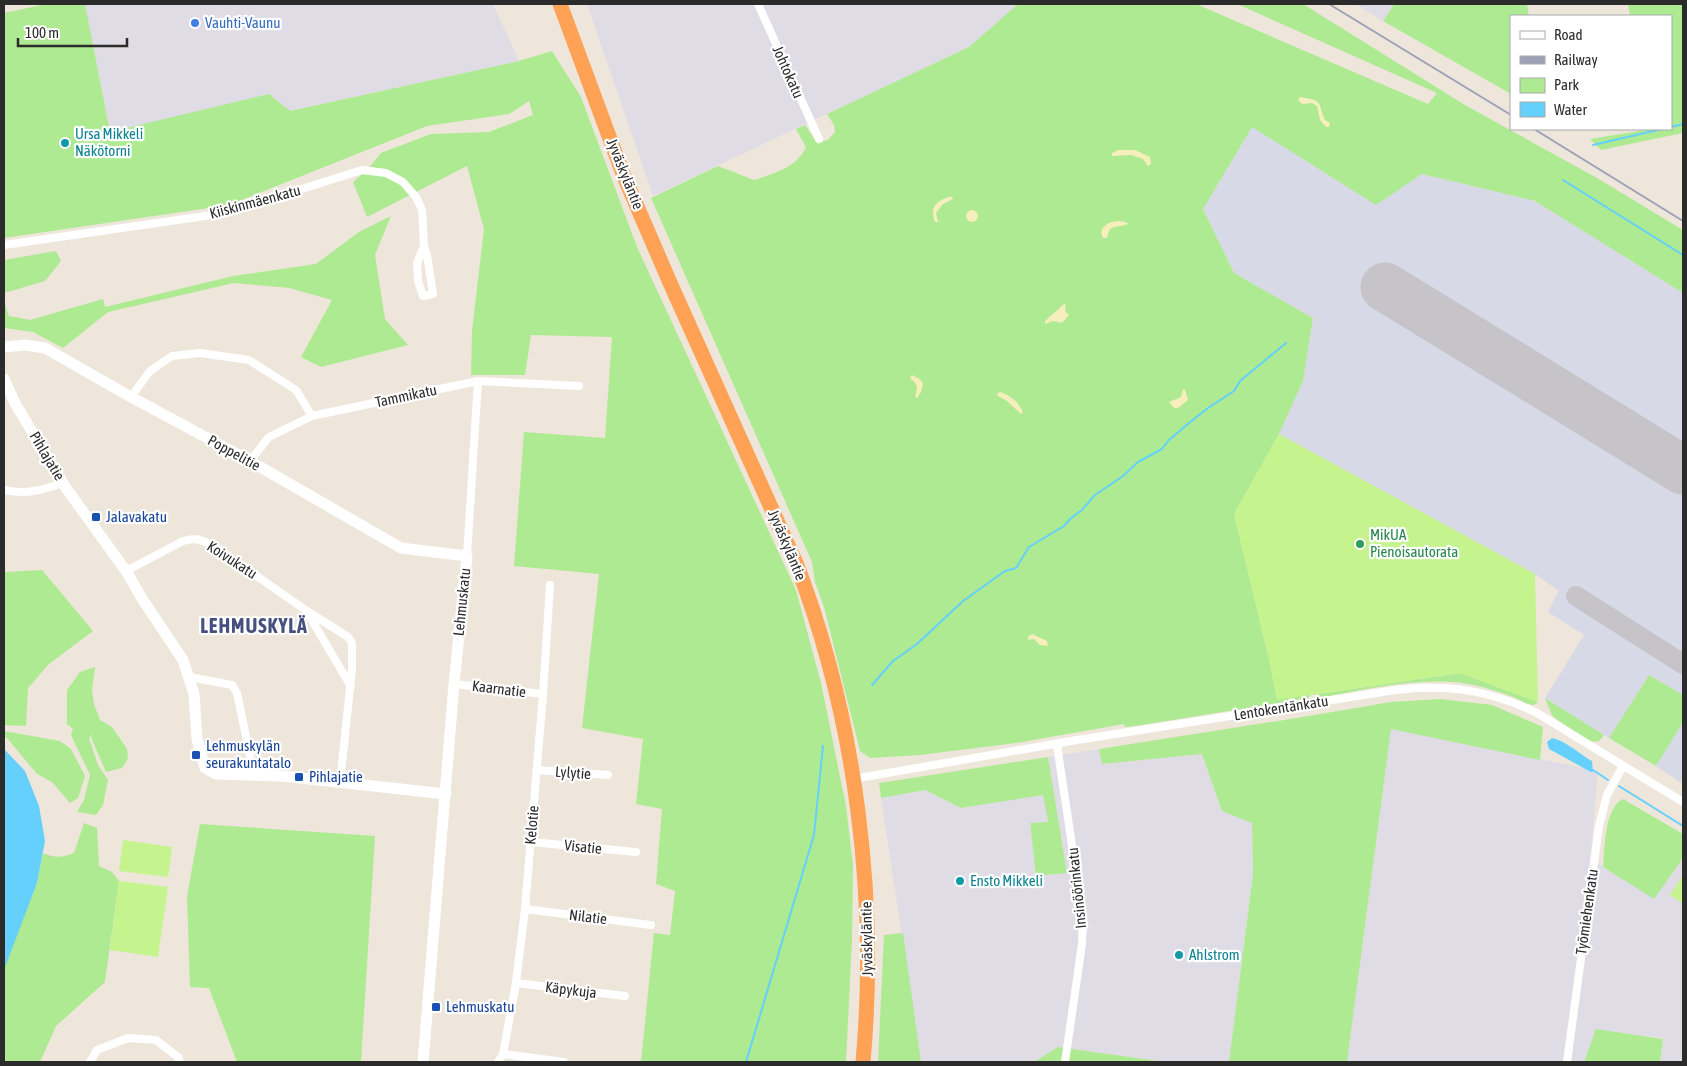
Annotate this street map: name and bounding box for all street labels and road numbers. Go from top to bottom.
street label: Johtokatu [769,43,808,101]
street label: Jyväskyläntie [604,136,647,212]
street label: Kiiskinmäenkatu [208,181,302,222]
street label: Tammikatu [373,381,438,410]
street label: Pihlajatie [26,428,69,483]
street label: Poppelitie [205,431,264,474]
street label: Jyväskyläntie [765,507,810,583]
street label: Koivukatu [204,537,260,582]
street label: Lehmuskatu [449,567,474,637]
street label: Kaarnatie [471,677,527,700]
street label: Lentokentänkatu [1233,692,1329,723]
street label: Lylytie [554,763,592,782]
street label: Kelotie [521,804,542,845]
street label: Visatie [563,836,603,857]
street label: Insinöörinkatu [1064,847,1089,929]
street label: Työmiehenkatu [1572,868,1601,956]
street label: Jyväskyläntie [857,901,876,977]
street label: Nilatie [568,906,608,927]
street label: Käpykuja [544,978,598,1001]

